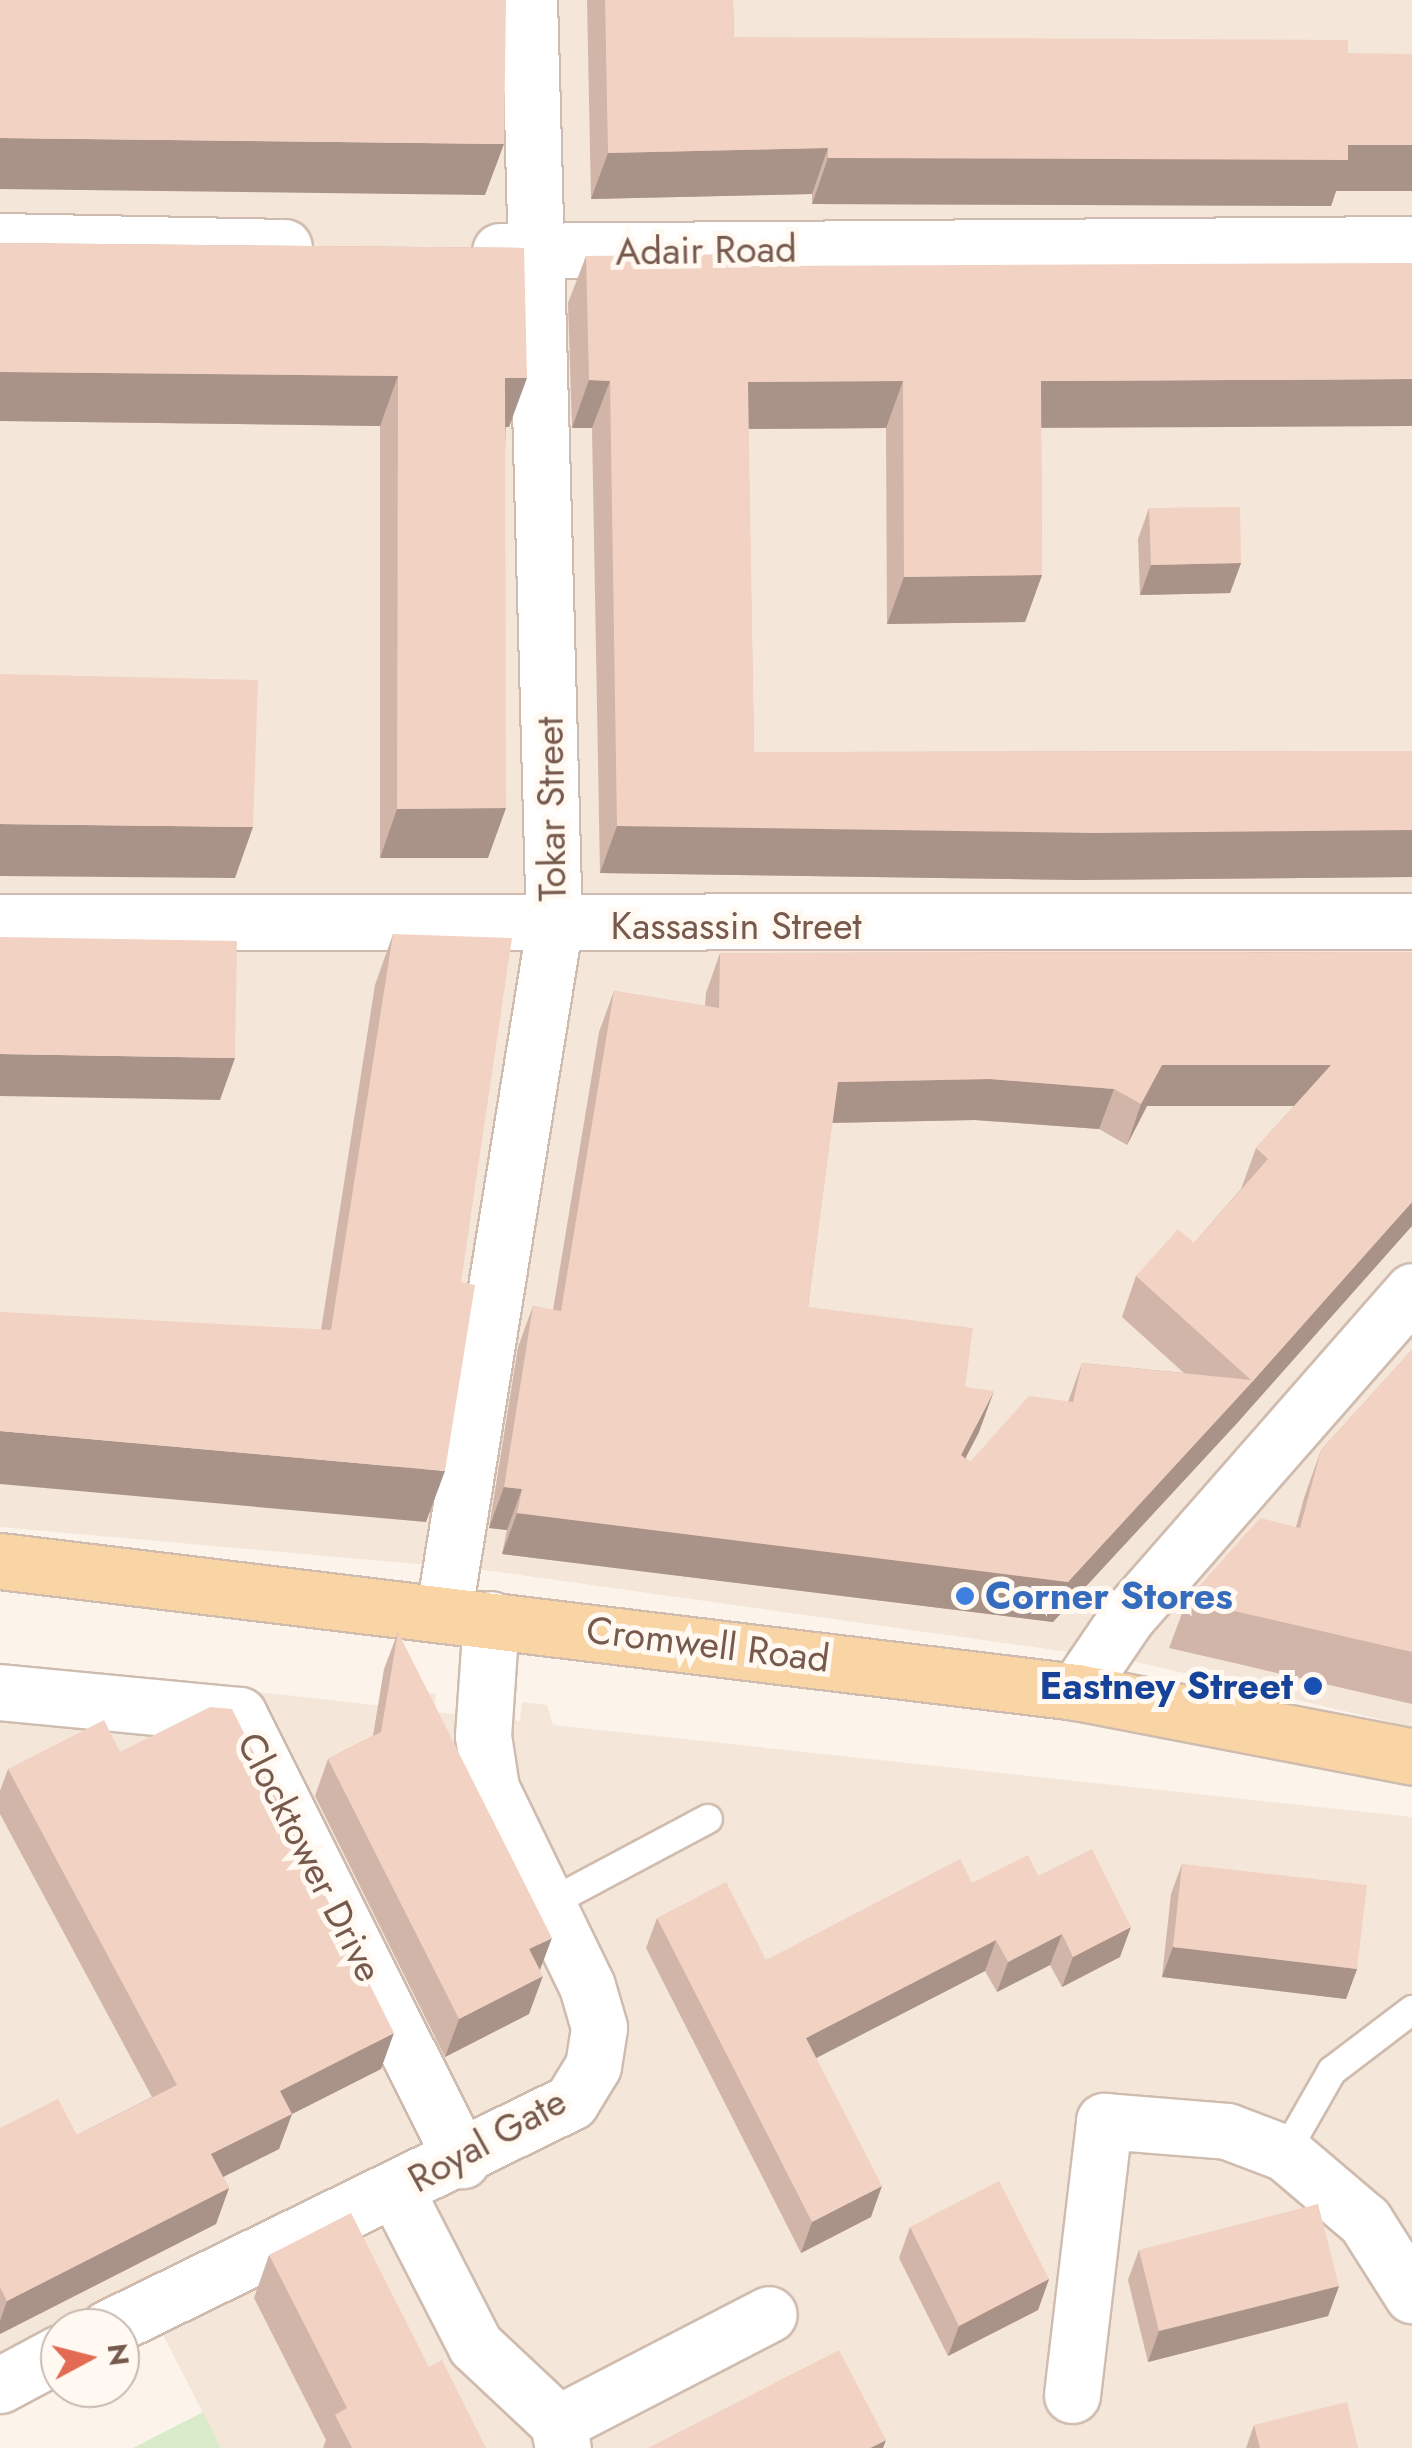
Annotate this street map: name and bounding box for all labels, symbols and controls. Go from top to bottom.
street label: Adair Road [615,226,797,274]
street label: Tokar Street [527,716,575,902]
street label: Kassassin Street [610,903,862,949]
place label: Corner Stores [985,1573,1233,1619]
marker: Corner Stores [954,1585,976,1607]
street label: Cromwell Road [584,1606,832,1682]
place label: Eastney Street [1039,1663,1293,1709]
marker: Eastney Street [1302,1675,1324,1697]
street label: Clocktower Drive [228,1725,392,1989]
street label: Royal Gate [400,2078,574,2202]
north arrow [40,2308,140,2408]
text: N [97,2341,140,2368]

